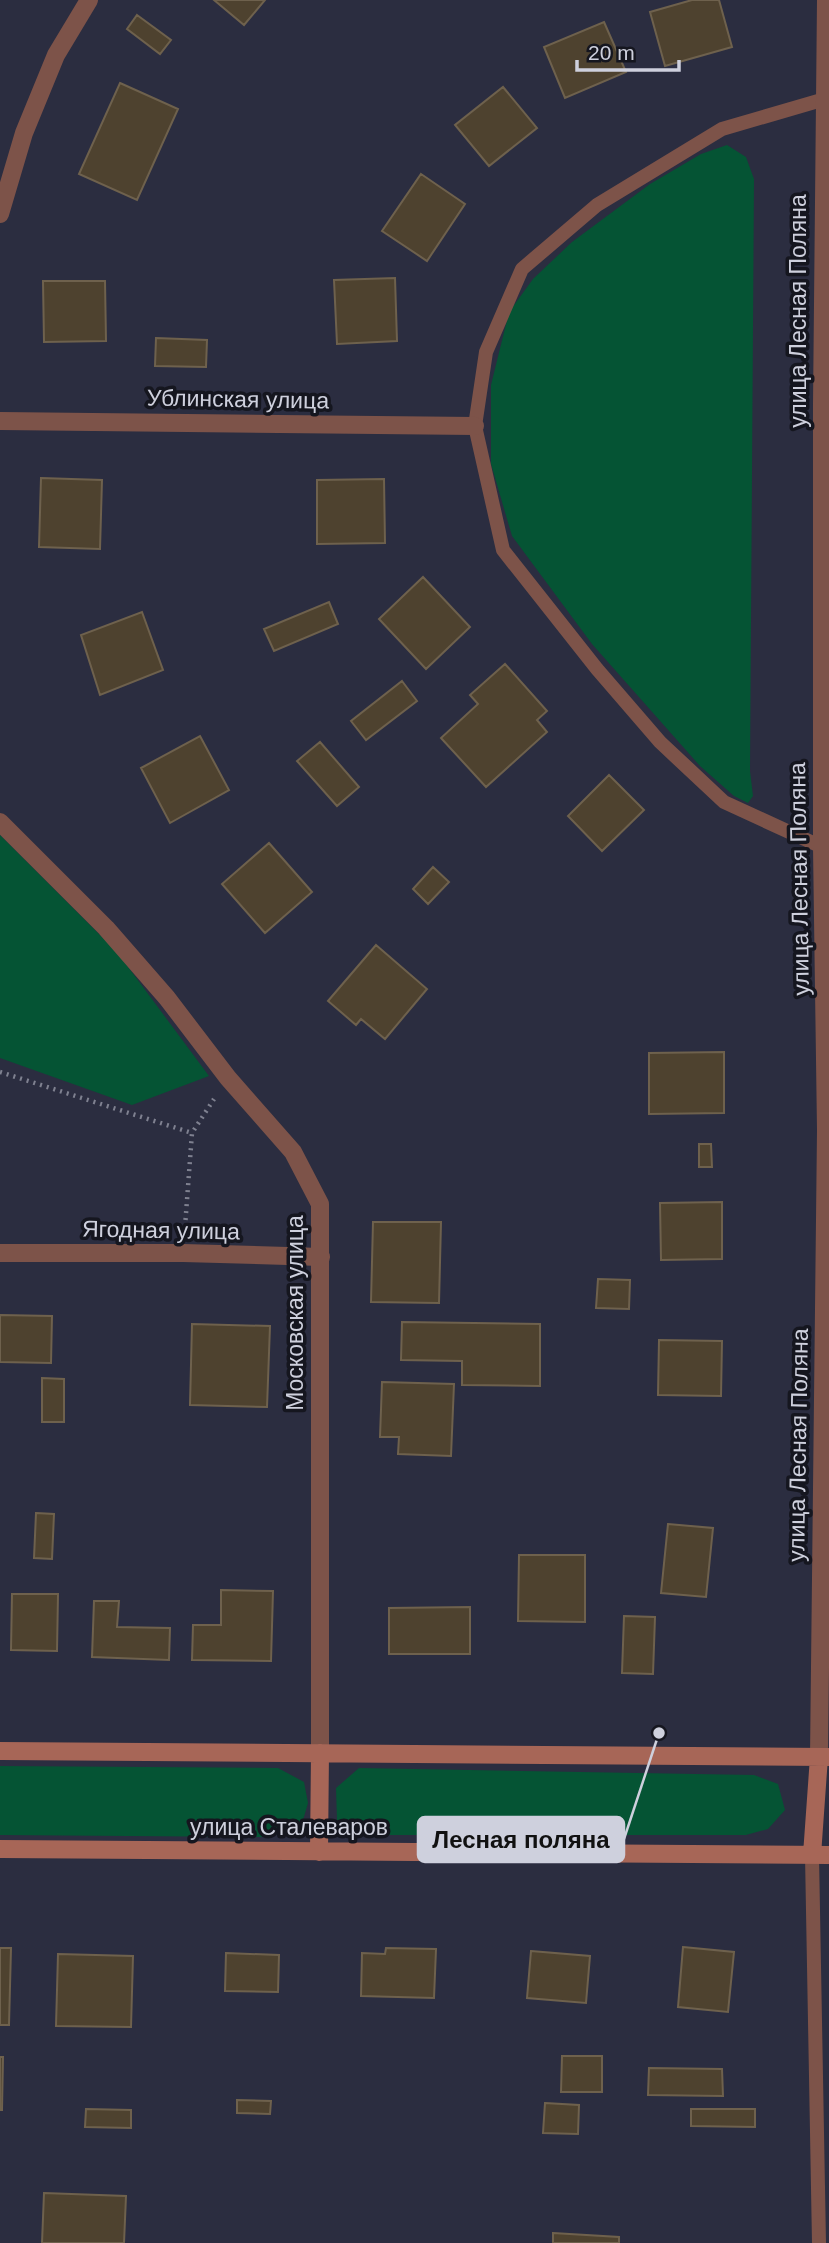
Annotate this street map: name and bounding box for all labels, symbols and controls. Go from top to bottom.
scale bar [577,28,678,72]
text: 20 m [588,41,635,64]
street label: улица Лесная Поляна [785,194,811,428]
street label: Ублинская улица [147,384,329,414]
street label: улица Лесная Поляна [784,762,814,996]
street label: Московская улица [282,1215,308,1411]
street label: Ягодная улица [82,1216,240,1244]
street label: улица Лесная Поляна [783,1328,813,1562]
street label: улица Сталеваров [190,1814,388,1840]
callout: Лесная поляна [418,1817,624,1862]
text: Лесная поляна [432,1826,610,1853]

